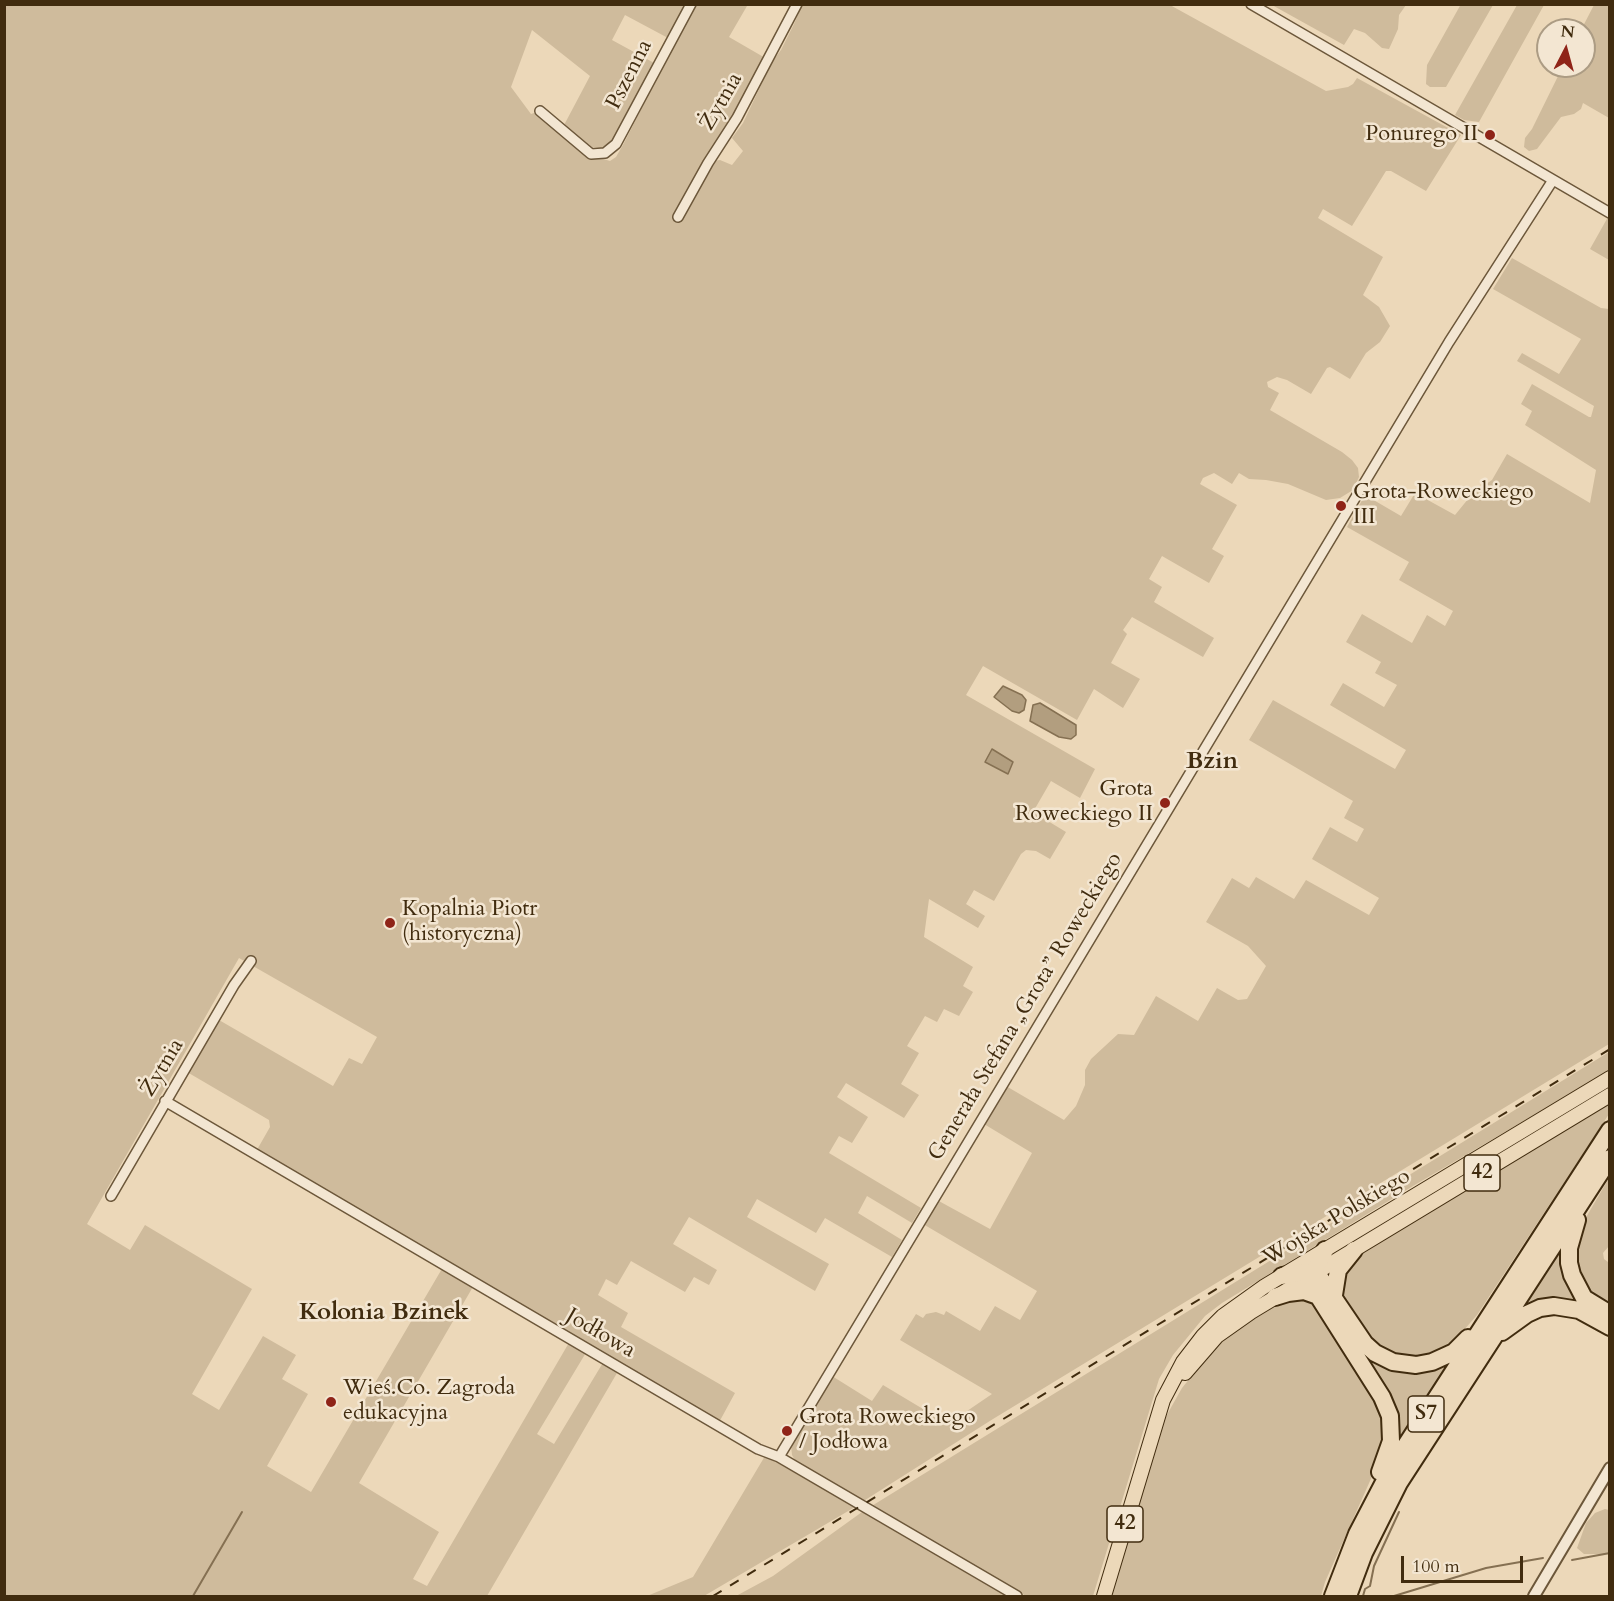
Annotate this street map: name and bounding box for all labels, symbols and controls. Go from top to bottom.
north arrow [1536,18,1596,78]
text: N [1560,20,1576,44]
street label: Pszenna [601,36,659,114]
street label: Żytnia [695,68,749,136]
place label: Ponurego II [1365,122,1478,148]
marker: Ponurego II [1483,128,1497,142]
place label: Grota-Roweckiego III [1353,480,1534,532]
marker: Grota-Roweckiego III [1334,499,1348,513]
district label: Bzin [1186,748,1238,776]
place label: Grota Roweckiego II [1015,777,1153,828]
marker: Grota Roweckiego II [1158,796,1172,810]
street label: Generała Stefana „Grota” Roweckiego [923,848,1129,1166]
place label: Kopalnia Piotr (historyczna) [402,897,537,948]
marker: Kopalnia Piotr (historyczna) [383,916,397,930]
street label: Żytnia [136,1034,190,1102]
road number: 42 [1464,1155,1500,1191]
street label: Wojska Polskiego [1259,1164,1415,1272]
district label: Kolonia Bzinek [299,1299,469,1327]
street label: Jodłowa [560,1304,640,1364]
place label: Wieś.Co. Zagroda edukacyjna [343,1376,515,1428]
marker: Wieś.Co. Zagroda edukacyjna [324,1395,338,1409]
road number: S7 [1408,1396,1444,1432]
place label: Grota Roweckiego / Jodłowa [799,1405,976,1456]
marker: Grota Roweckiego / Jodłowa [780,1424,794,1438]
road number: 42 [1107,1506,1143,1542]
scale bar [1404,1544,1526,1582]
text: 100 m [1412,1554,1460,1579]

